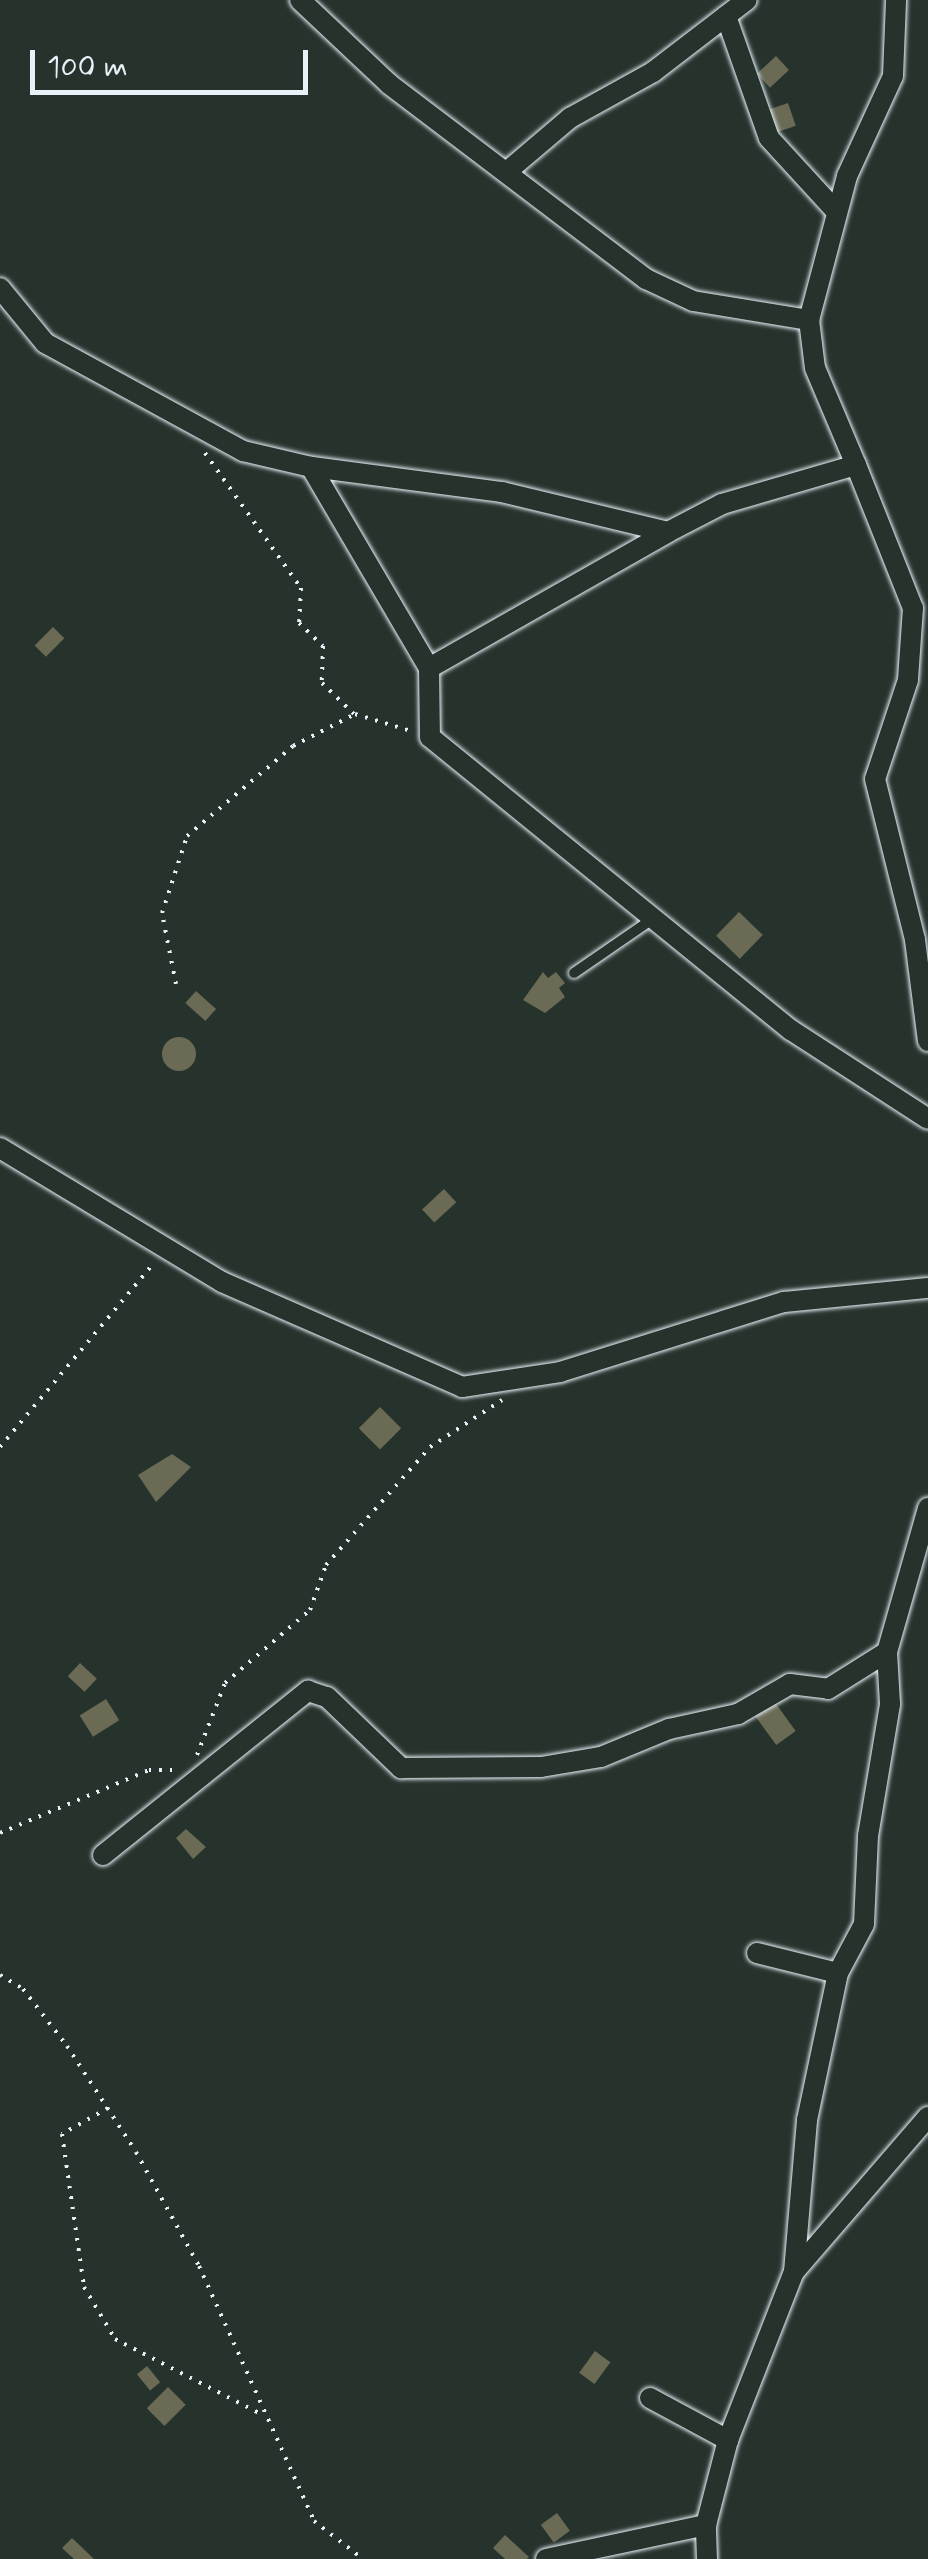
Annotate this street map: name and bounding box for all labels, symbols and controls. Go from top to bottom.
scale bar [35,30,312,92]
text: 100 m [47,48,128,87]

